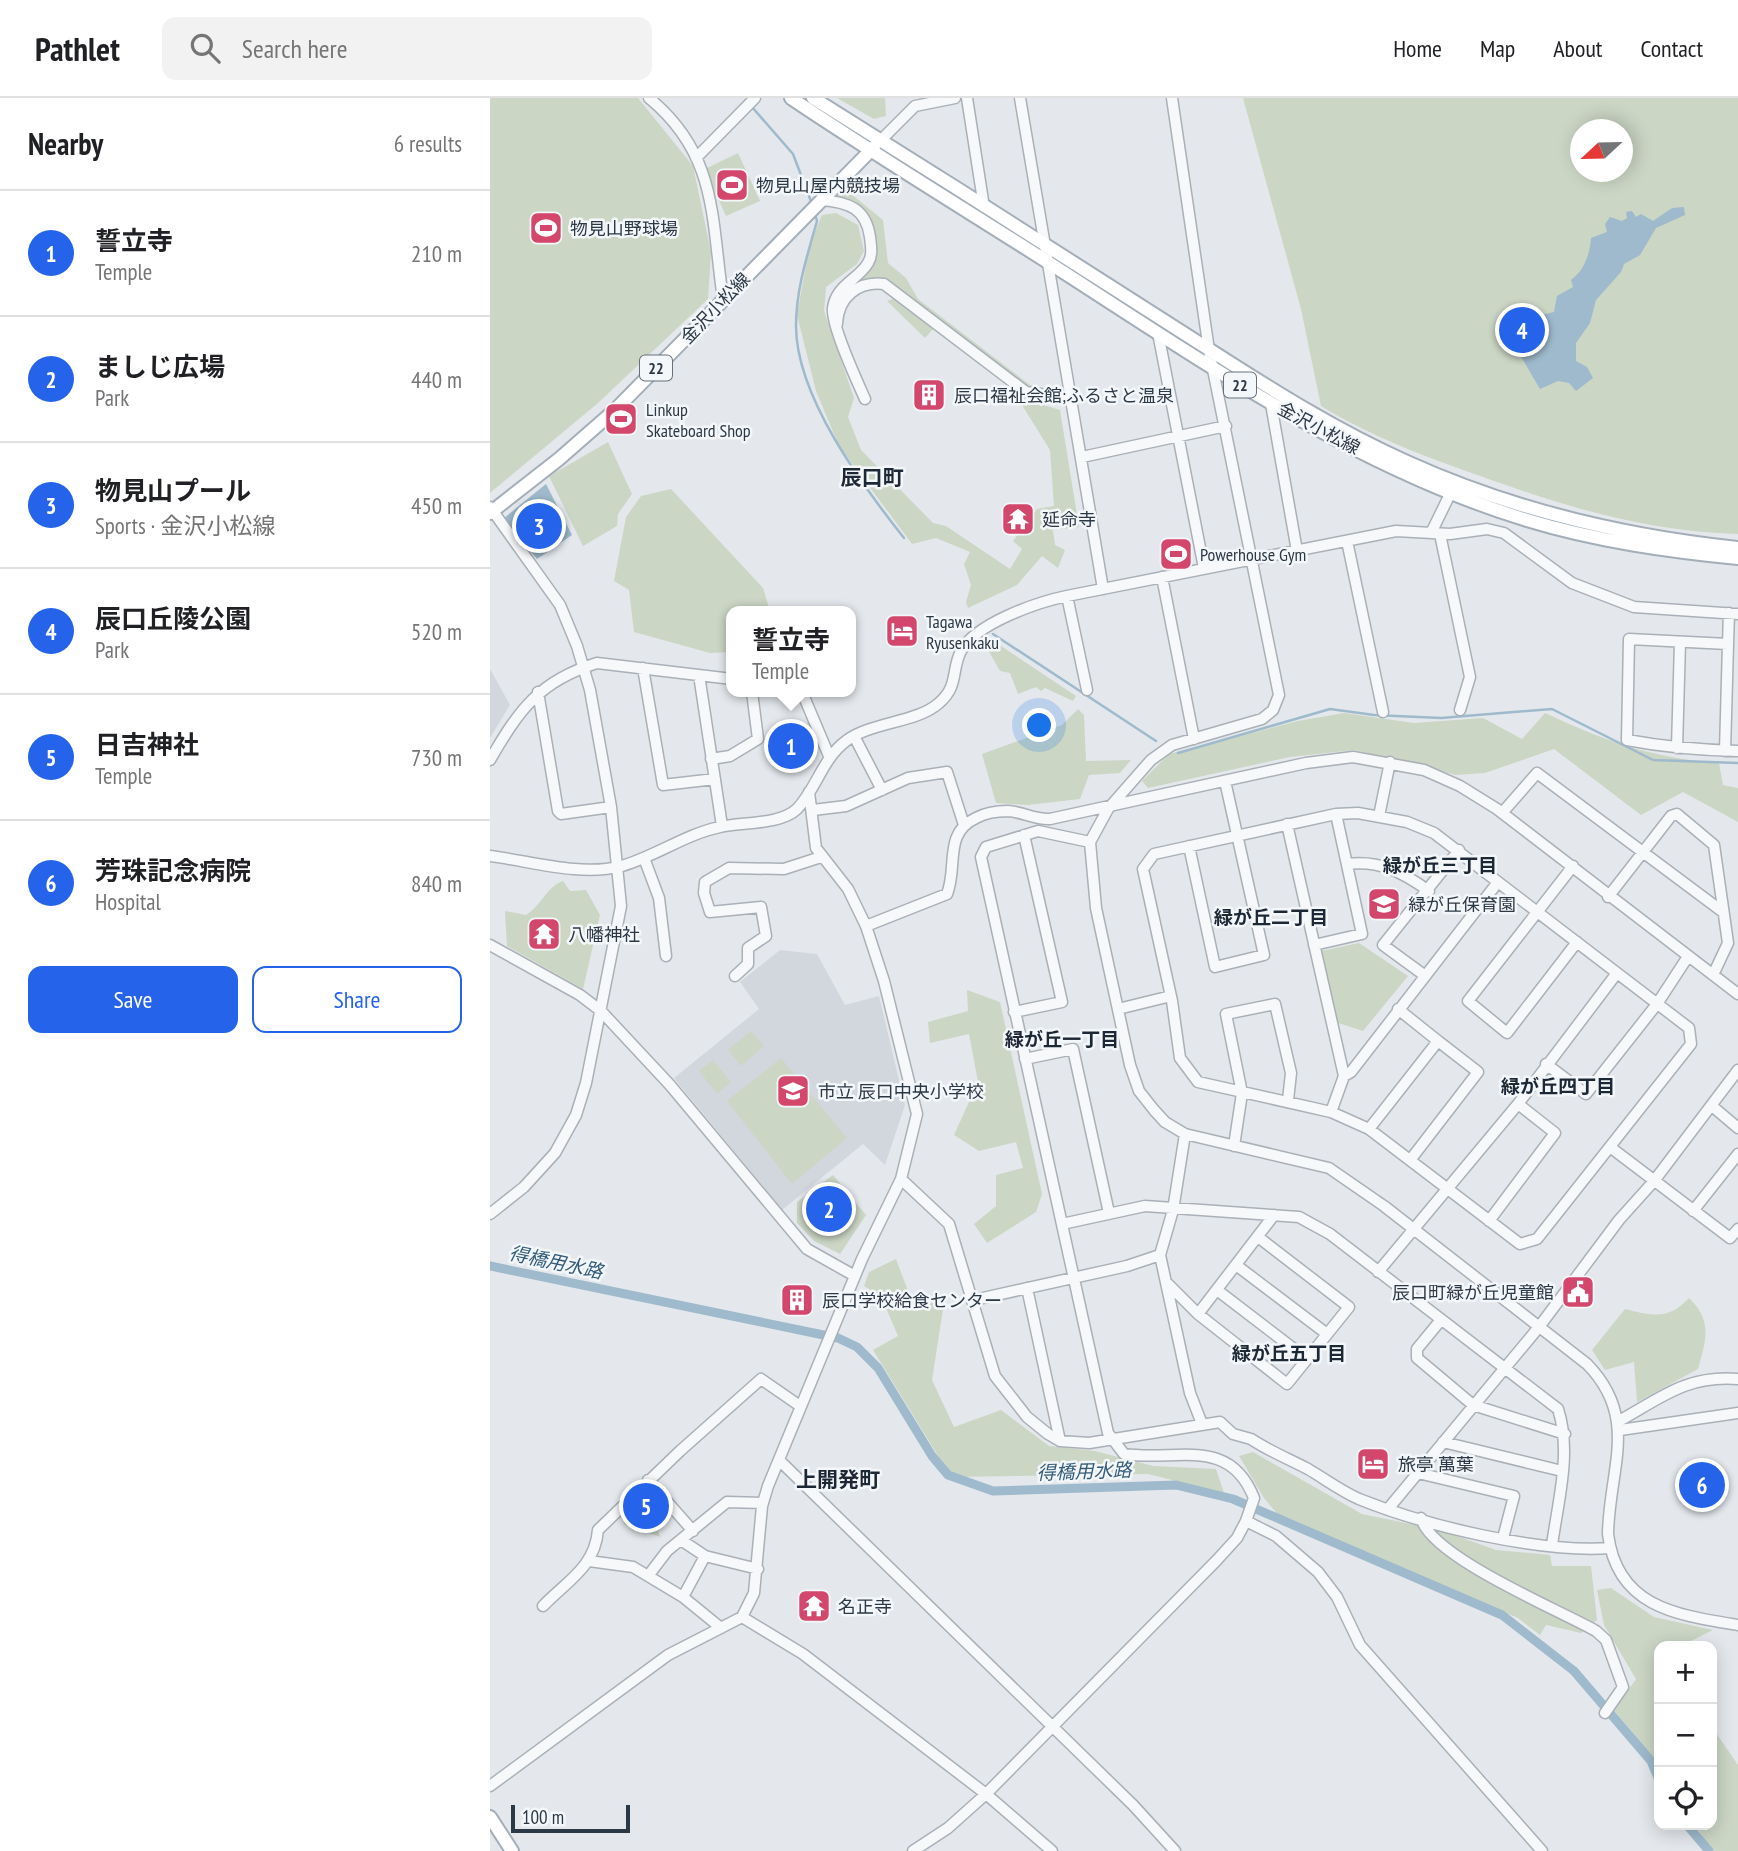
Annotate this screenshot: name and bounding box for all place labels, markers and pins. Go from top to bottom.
sports icon: 物見山屋内競技場 [713,166,751,204]
place label: 物見山屋内競技場 [756,174,900,197]
sports icon: 物見山野球場 [527,209,565,247]
place label: 物見山野球場 [570,217,678,240]
pin: 4 [1499,304,1545,356]
building icon: 辰口福祉会館;ふるさと温泉 [910,376,948,414]
place label: 辰口福祉会館;ふるさと温泉 [954,384,1174,407]
place label: Linkup Skateboard Shop [646,398,751,442]
sports icon: Linkup Skateboard Shop [602,400,640,438]
pin: 3 [516,500,562,552]
temple icon: 延命寺 [999,500,1037,538]
place label: 延命寺 [1042,508,1096,531]
sports icon: Powerhouse Gym [1157,535,1195,573]
place label: Powerhouse Gym [1200,543,1306,566]
place label: Tagawa Ryusenkaku [926,610,999,654]
hotel icon: Tagawa Ryusenkaku [883,612,921,650]
pin: 1 [768,720,814,772]
school or university icon: 緑が丘保育園 [1365,885,1403,923]
place label: 緑が丘保育園 [1408,893,1516,916]
temple icon: 八幡神社 [525,915,563,953]
place label: 八幡神社 [568,923,640,946]
school or university icon: 市立 辰口中央小学校 [774,1072,812,1110]
place label: 市立 辰口中央小学校 [818,1080,984,1103]
pin: 2 [806,1183,852,1235]
public building icon: 辰口町緑が丘児童館 [1559,1273,1597,1311]
building icon: 辰口学校給食センター [778,1281,816,1319]
place label: 辰口町緑が丘児童館 [1392,1281,1554,1304]
place label: 辰口学校給食センター [822,1289,1002,1312]
hotel icon: 旅亭 萬葉 [1354,1445,1392,1483]
place label: 旅亭 萬葉 [1398,1453,1474,1476]
pin: 6 [1679,1459,1725,1511]
pin: 5 [623,1480,669,1532]
temple icon: 名正寺 [795,1587,833,1625]
place label: 名正寺 [838,1595,892,1618]

